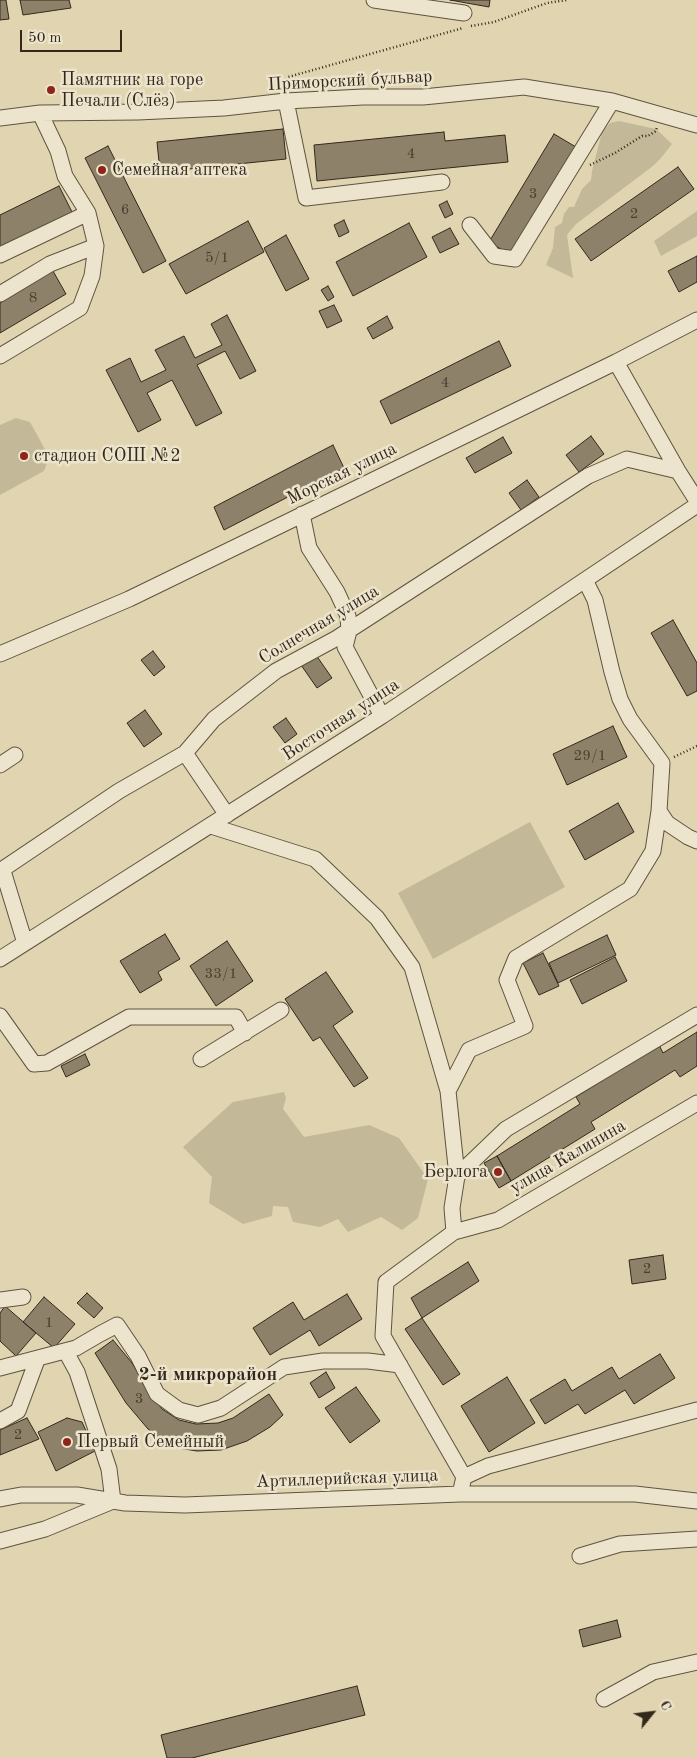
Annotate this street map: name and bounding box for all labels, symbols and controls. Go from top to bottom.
scale bar [22,20,125,52]
text: 50 m [28,31,62,46]
street label: Приморский бульвар [267,66,433,96]
place label: Памятник на горе Печали (Слёз) [61,69,203,112]
marker: Памятник на горе Печали (Слёз) [45,84,57,96]
house number: 4 [407,145,415,163]
place label: Семейная аптека [112,159,247,181]
marker: Семейная аптека [96,164,108,176]
house number: 3 [529,185,537,203]
house number: 6 [121,201,129,219]
house number: 2 [630,205,638,223]
house number: 5/1 [205,249,229,267]
house number: 8 [29,289,37,307]
house number: 4 [441,374,449,392]
street label: Морская улица [284,438,400,510]
place label: стадион СОШ №2 [34,445,181,467]
marker: стадион СОШ №2 [18,450,30,462]
street label: Солнечная улица [255,581,383,669]
street label: Восточная улица [279,674,403,766]
house number: 29/1 [574,747,606,765]
house number: 33/1 [205,965,237,983]
street label: улица Калинина [506,1115,630,1199]
place label: Берлога [423,1161,488,1183]
marker: Берлога [492,1166,504,1178]
house number: 2 [643,1260,651,1278]
house number: 1 [45,1314,53,1332]
district label: 2-й микрорайон [139,1364,277,1386]
house number: 3 [135,1390,143,1408]
house number: 2 [14,1426,22,1444]
place label: Первый Семейный [77,1431,224,1453]
marker: Первый Семейный [61,1436,73,1448]
street label: Артиллерийская улица [255,1465,439,1493]
north arrow [627,1688,677,1738]
text: С [657,1698,673,1713]

